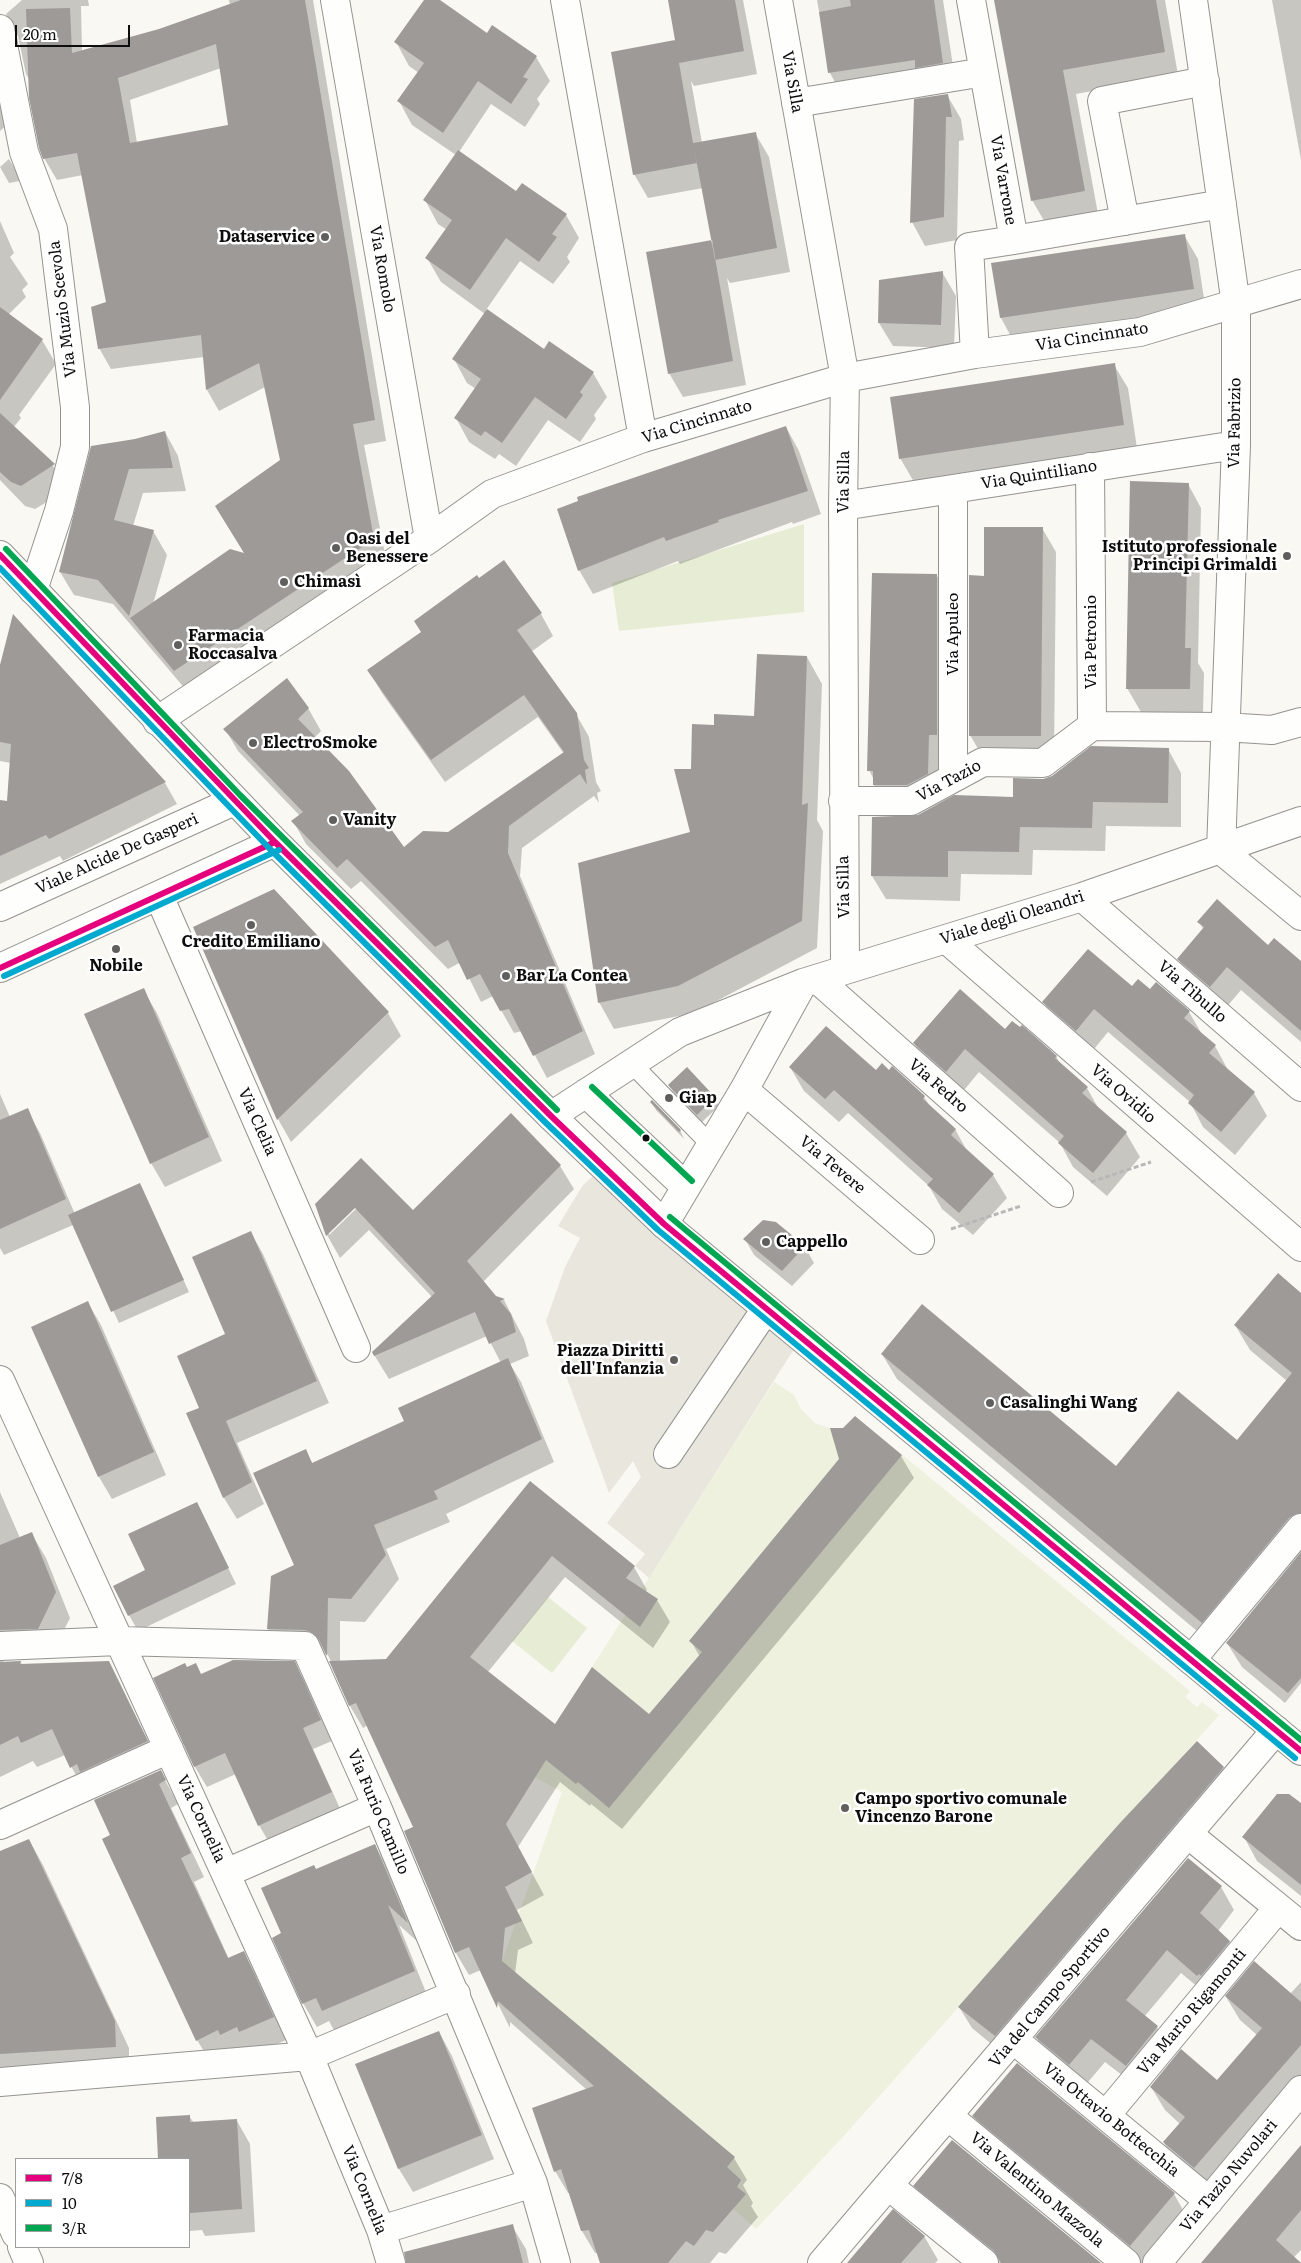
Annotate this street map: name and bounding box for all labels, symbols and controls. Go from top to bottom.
scale bar [18,15,132,47]
text: 20 m [23,22,57,45]
street label: Via Silla [777,49,807,115]
street label: Via Varrone [986,134,1020,226]
street label: Via Romolo [365,224,399,314]
place label: Dataservice [219,227,315,247]
marker: Dataservice [319,231,331,243]
street label: Via Muzio Scevola [45,240,81,378]
street label: Via Cincinnato [1034,319,1150,355]
street label: Via Fabrizio [1225,377,1245,469]
street label: Via Cincinnato [640,396,754,448]
street label: Via Silla [834,450,854,514]
street label: Via Quintiliano [980,456,1098,494]
place label: Oasi del Benessere [346,529,428,567]
place label: Istituto professionale Principi Grimaldi [1102,537,1277,575]
marker: Oasi del Benessere [330,542,342,554]
marker: Istituto professionale Principi Grimaldi [1281,550,1293,562]
place label: Chimasì [294,572,361,592]
marker: Chimasì [278,576,290,588]
street label: Via Apuleo [943,593,963,675]
street label: Via Petronio [1081,595,1101,689]
place label: Farmacia Roccasalva [188,626,278,664]
marker: Farmacia Roccasalva [172,639,184,651]
place label: ElectroSmoke [263,733,377,753]
marker: ElectroSmoke [247,737,259,749]
street label: Via Tazio [913,756,985,806]
street label: Viale Alcide De Gasperi [33,809,201,899]
place label: Vanity [343,810,396,830]
marker: Vanity [327,814,339,826]
street label: Via Silla [834,855,854,919]
street label: Viale degli Oleandri [938,887,1086,949]
marker: Credito Emiliano [245,919,257,931]
place label: Credito Emiliano [182,932,320,952]
marker: Nobile [110,943,122,955]
place label: Nobile [89,956,143,976]
street label: Via Tibullo [1154,957,1230,1027]
place label: Bar La Contea [516,966,628,986]
marker: Bar La Contea [500,970,512,982]
street label: Via Fedro [904,1055,972,1117]
street label: Via Ovidio [1087,1061,1159,1127]
street label: Via Clelia [234,1085,280,1159]
place label: Giap [679,1088,717,1108]
marker: Giap [663,1092,675,1104]
street label: Via Tevere [795,1132,869,1198]
unlabelled marker [641,1133,651,1143]
place label: Cappello [776,1232,848,1252]
marker: Cappello [760,1236,772,1248]
place label: Piazza Diritti dell'Infanzia [557,1341,664,1379]
marker: Piazza Diritti dell'Infanzia [668,1354,680,1366]
place label: Casalinghi Wang [1000,1393,1137,1413]
marker: Casalinghi Wang [984,1397,996,1409]
street label: Via Furio Camillo [343,1747,413,1877]
street label: Via Cornelia [172,1772,230,1866]
place label: Campo sportivo comunale Vincenzo Barone [855,1789,1067,1827]
marker: Campo sportivo comunale Vincenzo Barone [839,1802,851,1814]
street label: Via del Campo Sportivo [985,1923,1115,2071]
street label: Via Mario Rigamonti [1134,1945,1250,2079]
street label: Via Ottavio Bottecchia [1039,2059,1183,2181]
street label: Via Tazio Nuvolari [1176,2116,1282,2236]
street label: Via Valentino Mazzola [966,2128,1108,2252]
street label: Via Cornelia [337,2143,391,2237]
legend [15,2158,190,2248]
text: 7/8 [62,2166,83,2189]
text: 10 [62,2191,77,2214]
text: 3/R [62,2216,87,2239]

